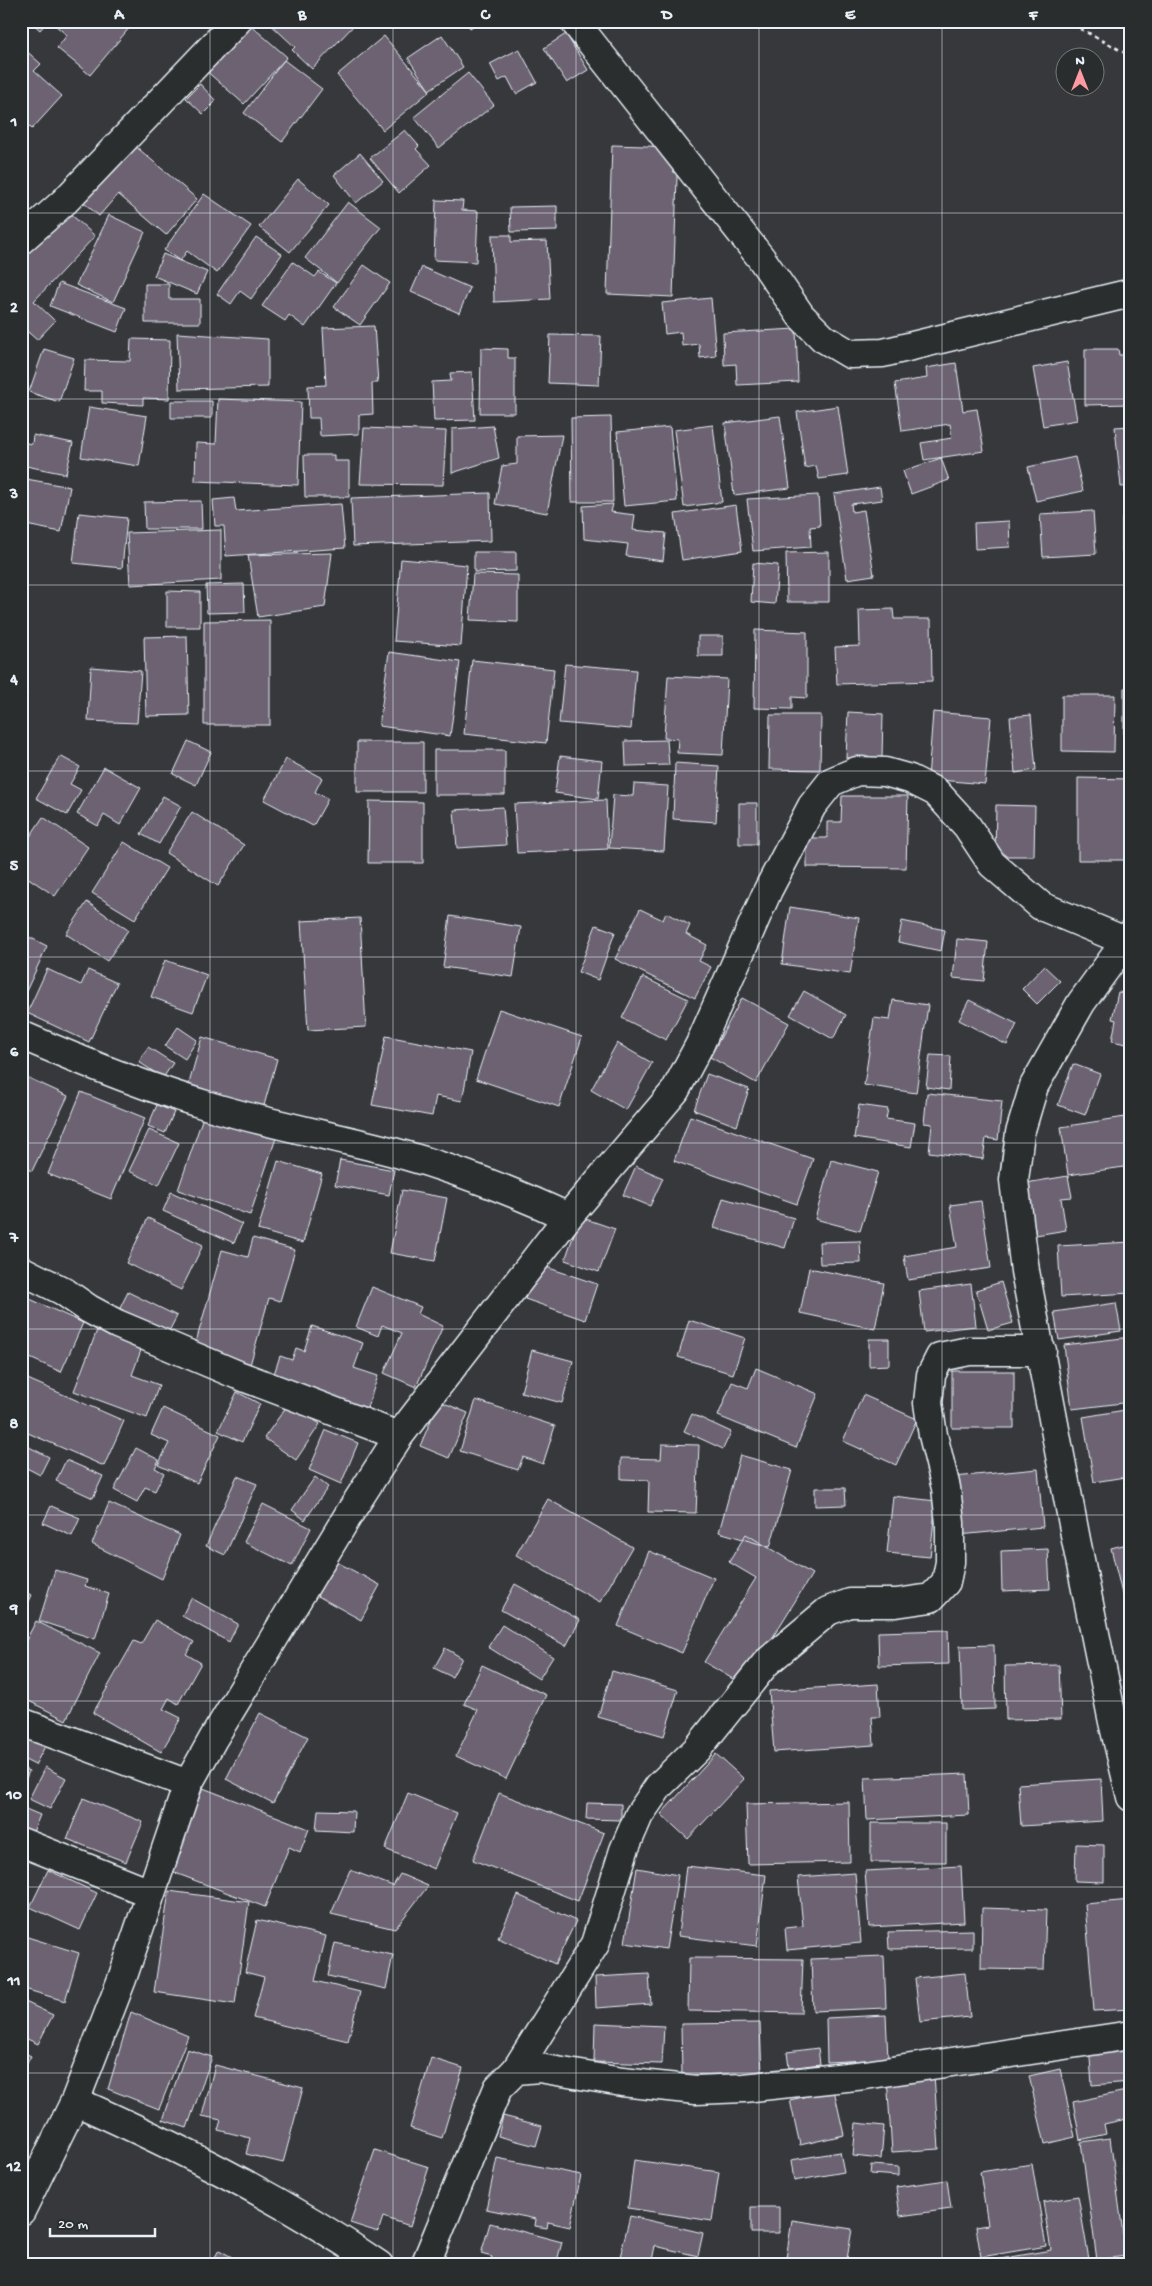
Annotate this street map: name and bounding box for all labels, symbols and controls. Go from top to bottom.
text: A [113,7,125,26]
text: B [297,7,307,26]
text: C [480,7,491,26]
text: D [660,7,673,26]
text: E [845,7,856,26]
text: F [1028,7,1039,26]
north arrow [1054,48,1104,98]
text: N [1075,53,1085,70]
text: 1 [10,114,17,133]
text: 2 [10,300,18,319]
text: 3 [9,486,18,505]
text: 4 [9,672,18,691]
text: 5 [10,858,19,877]
text: 6 [10,1044,19,1063]
text: 7 [9,1230,19,1249]
text: 8 [10,1416,19,1435]
text: 9 [9,1601,18,1620]
text: 10 [5,1787,22,1806]
text: 11 [7,1973,20,1992]
text: 12 [6,2159,21,2178]
scale bar [50,2206,155,2238]
text: 20 m [58,2216,88,2234]

